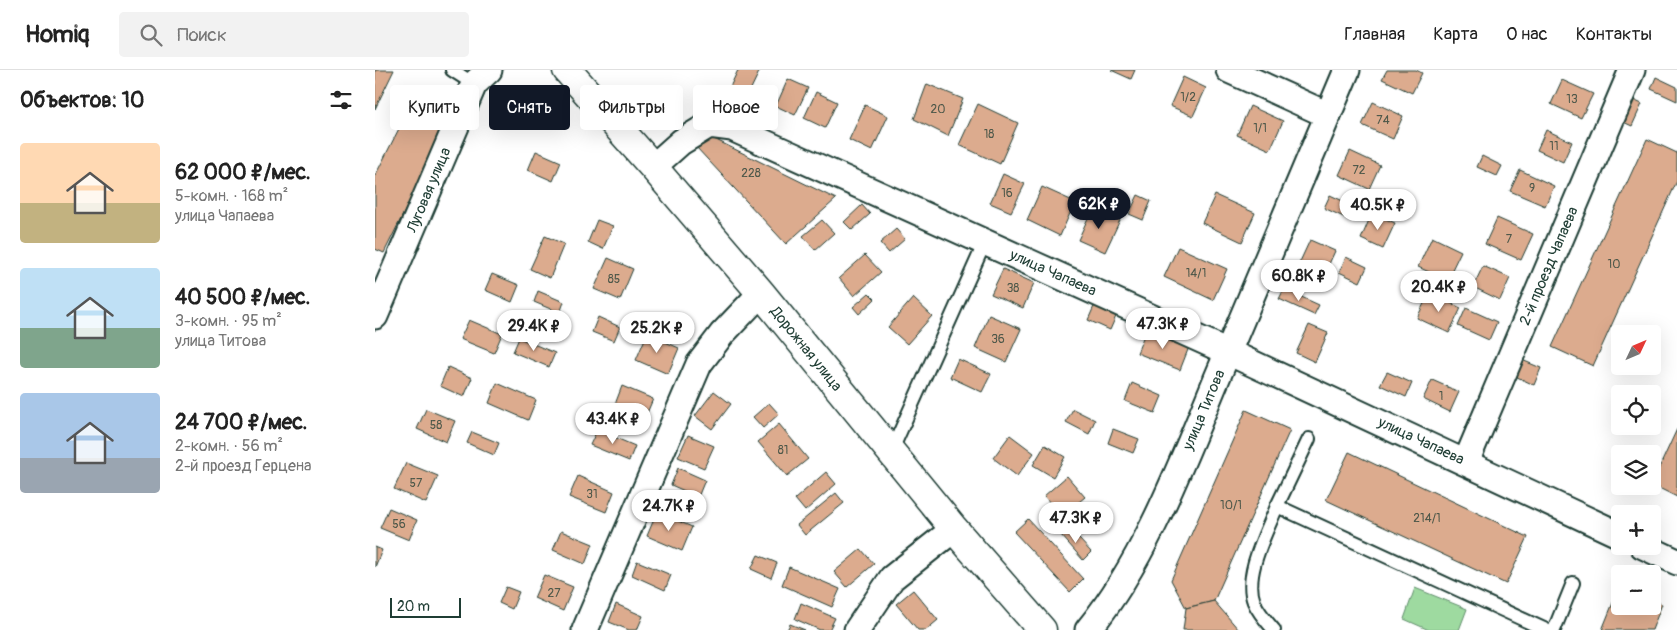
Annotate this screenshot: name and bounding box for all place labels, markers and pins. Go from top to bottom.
pin: 62K ₽ [1064,188,1134,230]
pin: 40.5K ₽ [1332,189,1424,231]
pin: 60.8K ₽ [1253,260,1345,302]
pin: 20.4K ₽ [1393,270,1485,313]
pin: 47.3K ₽ [1117,308,1209,350]
pin: 29.4K ₽ [488,310,580,352]
pin: 25.2K ₽ [611,312,703,354]
pin: 43.4K ₽ [567,402,659,445]
pin: 24.7K ₽ [623,490,715,532]
pin: 47.3K ₽ [1030,502,1122,544]

